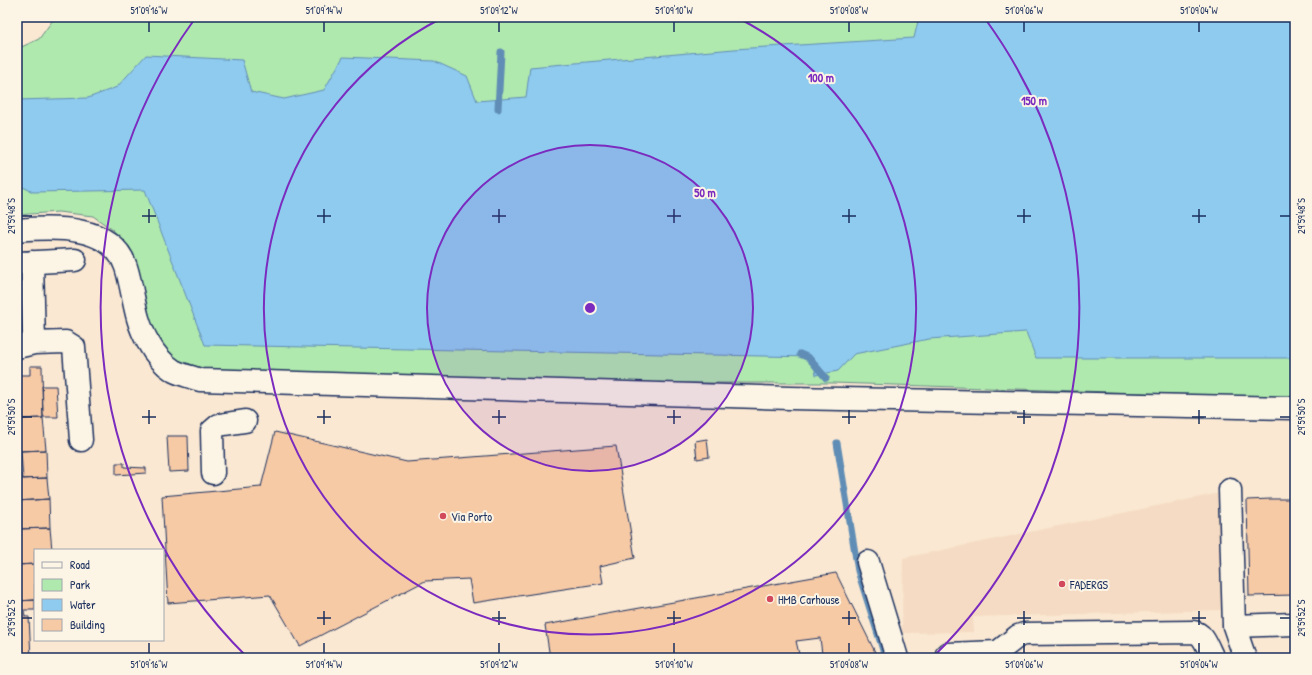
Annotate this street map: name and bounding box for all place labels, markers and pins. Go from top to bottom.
centre of rings [583,301,597,315]
place label: Via Porto [451,508,492,525]
marker: Via Porto [438,511,448,521]
place label: FADERGS [1069,576,1109,593]
marker: FADERGS [1057,579,1067,589]
place label: HMB Carhouse [778,591,840,608]
marker: HMB Carhouse [765,594,775,604]

